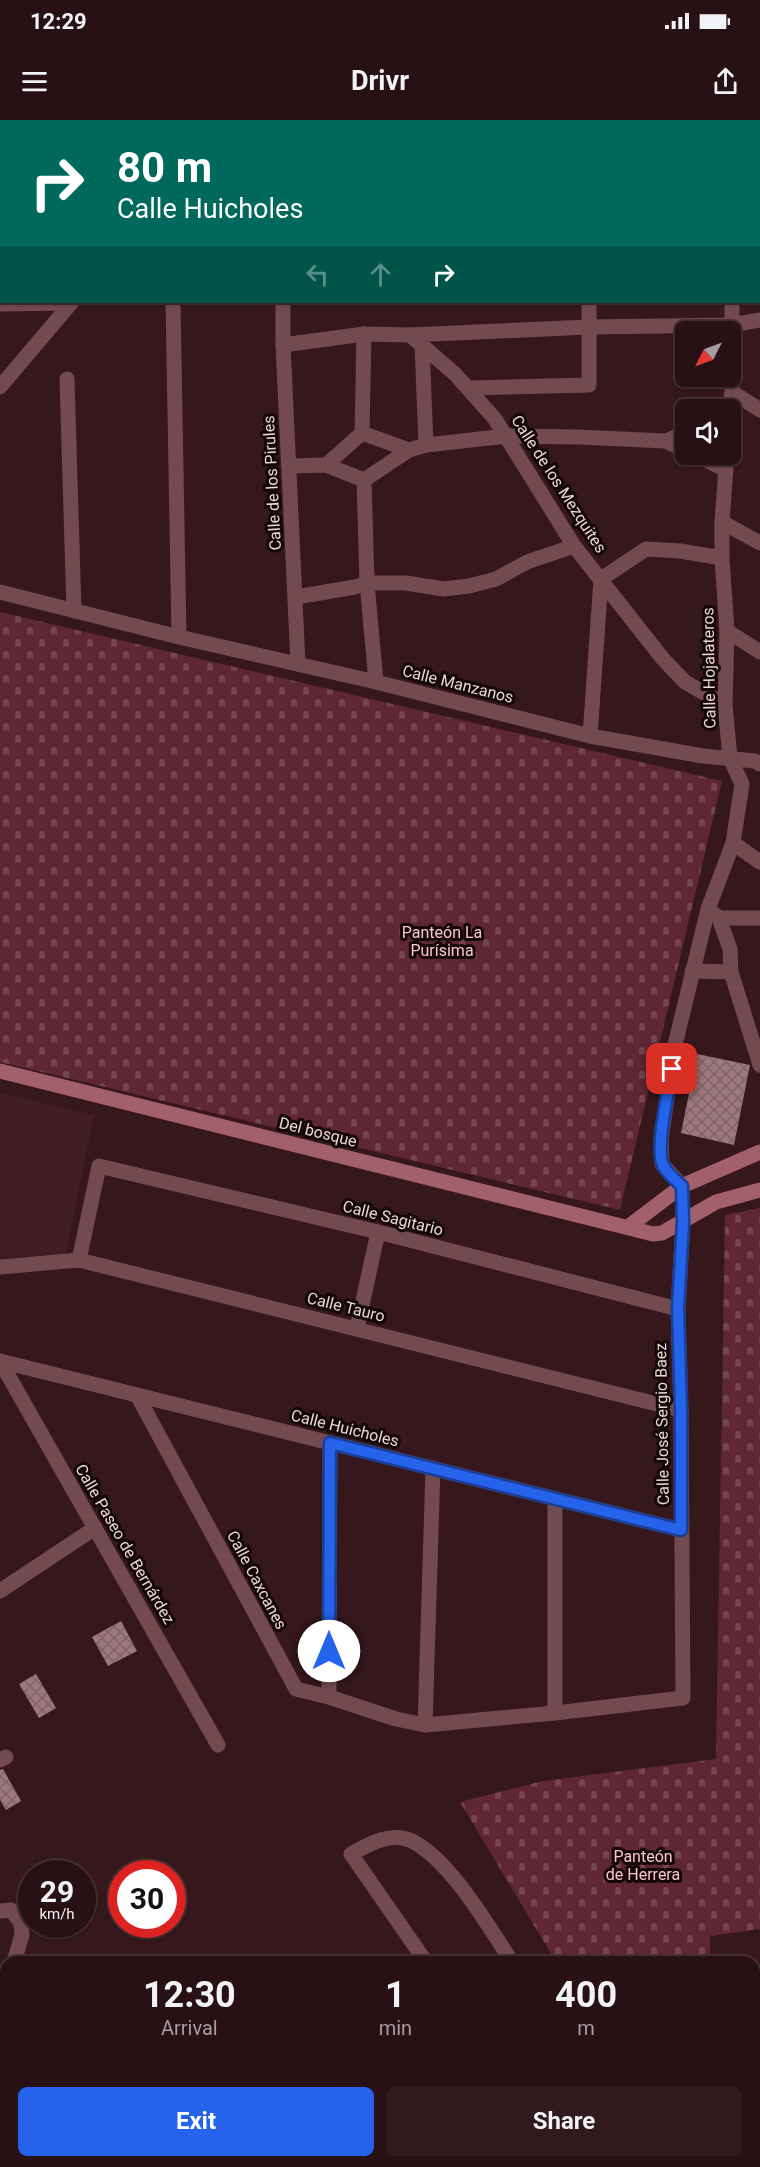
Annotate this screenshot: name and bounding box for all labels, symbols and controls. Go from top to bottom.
text: 12:29 [30,9,87,34]
icon: menu [18,65,51,98]
text: Drivr [351,65,409,97]
icon: share [709,65,742,98]
text: 80 m [117,143,212,192]
icon: right [18,144,96,222]
text: Calle Huicholes [117,193,303,225]
icon: left [301,258,334,291]
icon: ahead [364,258,397,291]
icon: right [427,258,460,291]
north arrow [675,321,741,387]
map controls [675,321,741,465]
button: sound [675,399,741,465]
street label: Calle de los Mezquites [507,412,611,556]
street label: Calle de los Pirules [259,415,285,551]
street label: Calle Hojalateros [698,607,720,729]
street label: Calle Manzanos [401,661,515,707]
park label: Panteón La Purísima [402,923,482,960]
pin [646,1043,697,1094]
icon: arrive [655,1052,688,1085]
street label: Del bosque [277,1113,359,1151]
street label: Calle Sagitario [341,1196,445,1240]
street label: Calle Tauro [305,1288,387,1326]
street label: Calle José Sergio Baez [651,1343,673,1505]
street label: Calle Huicholes [289,1405,401,1451]
street label: Calle Paseo de Bernárdez [71,1461,179,1627]
street label: Calle Caxcanes [223,1527,291,1633]
position arrow [297,1619,361,1683]
park label: Panteón de Herrera [606,1847,680,1884]
speed limit sign: 30 [108,1860,186,1938]
text: 29 [40,1874,74,1909]
text: km/h [39,1905,75,1923]
text: 12:30 [143,1974,236,2016]
text: 1 [385,1974,406,2016]
text: 400 [555,1974,617,2016]
text: Arrival [161,2016,218,2040]
text: min [379,2016,412,2040]
text: m [577,2016,595,2040]
button: Exit [18,2087,374,2156]
button: Share [386,2087,742,2156]

